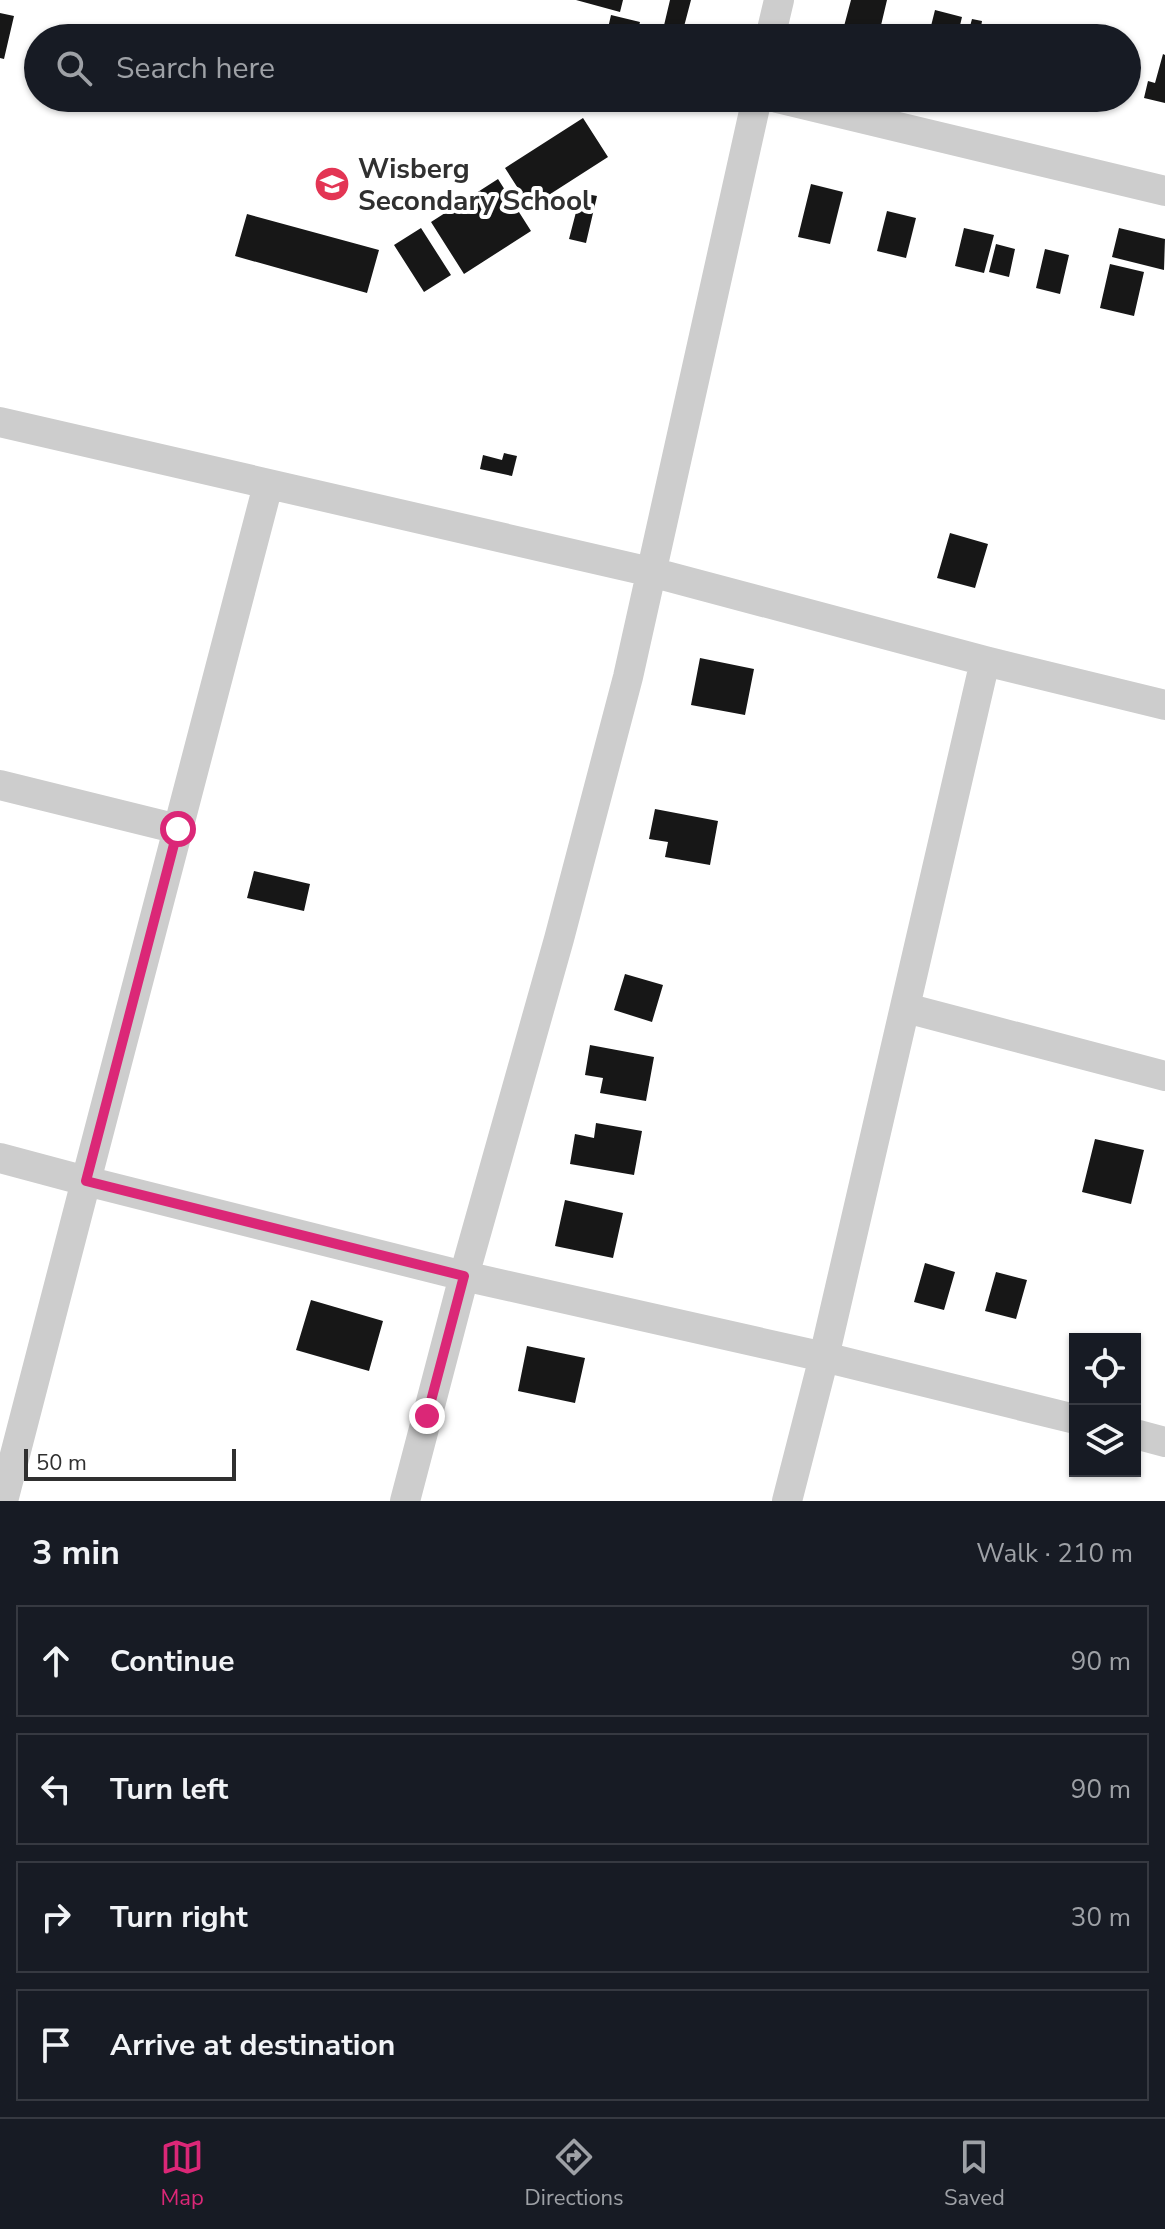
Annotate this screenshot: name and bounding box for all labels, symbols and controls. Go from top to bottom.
search box [24,24,1141,112]
icon: search [52,46,96,90]
text: Search here [116,48,275,89]
place label: Wisberg Secondary School [358,150,591,220]
school or university icon: Wisberg Secondary School [313,165,351,203]
route start [160,811,196,847]
map controls [1069,1333,1141,1477]
button: locate [1069,1333,1141,1405]
route end [409,1398,445,1434]
button: layers [1069,1405,1141,1477]
scale bar [24,1445,236,1481]
text: 50 m [36,1448,87,1478]
text: 3 min [32,1530,120,1576]
text: Walk · 210 m [976,1536,1133,1571]
icon: ahead [34,1639,78,1683]
text: Continue [110,1641,235,1682]
text: 90 m [1071,1644,1131,1679]
icon: left [34,1767,78,1811]
text: Turn left [110,1769,228,1810]
text: 90 m [1071,1772,1131,1807]
icon: right [34,1895,78,1939]
text: Turn right [110,1897,248,1938]
text: 30 m [1071,1900,1131,1935]
icon: arrive [34,2023,78,2067]
text: Arrive at destination [110,2025,395,2066]
tab: Map [160,2135,204,2213]
tab: Directions [525,2135,624,2213]
tab: Saved [944,2135,1005,2213]

